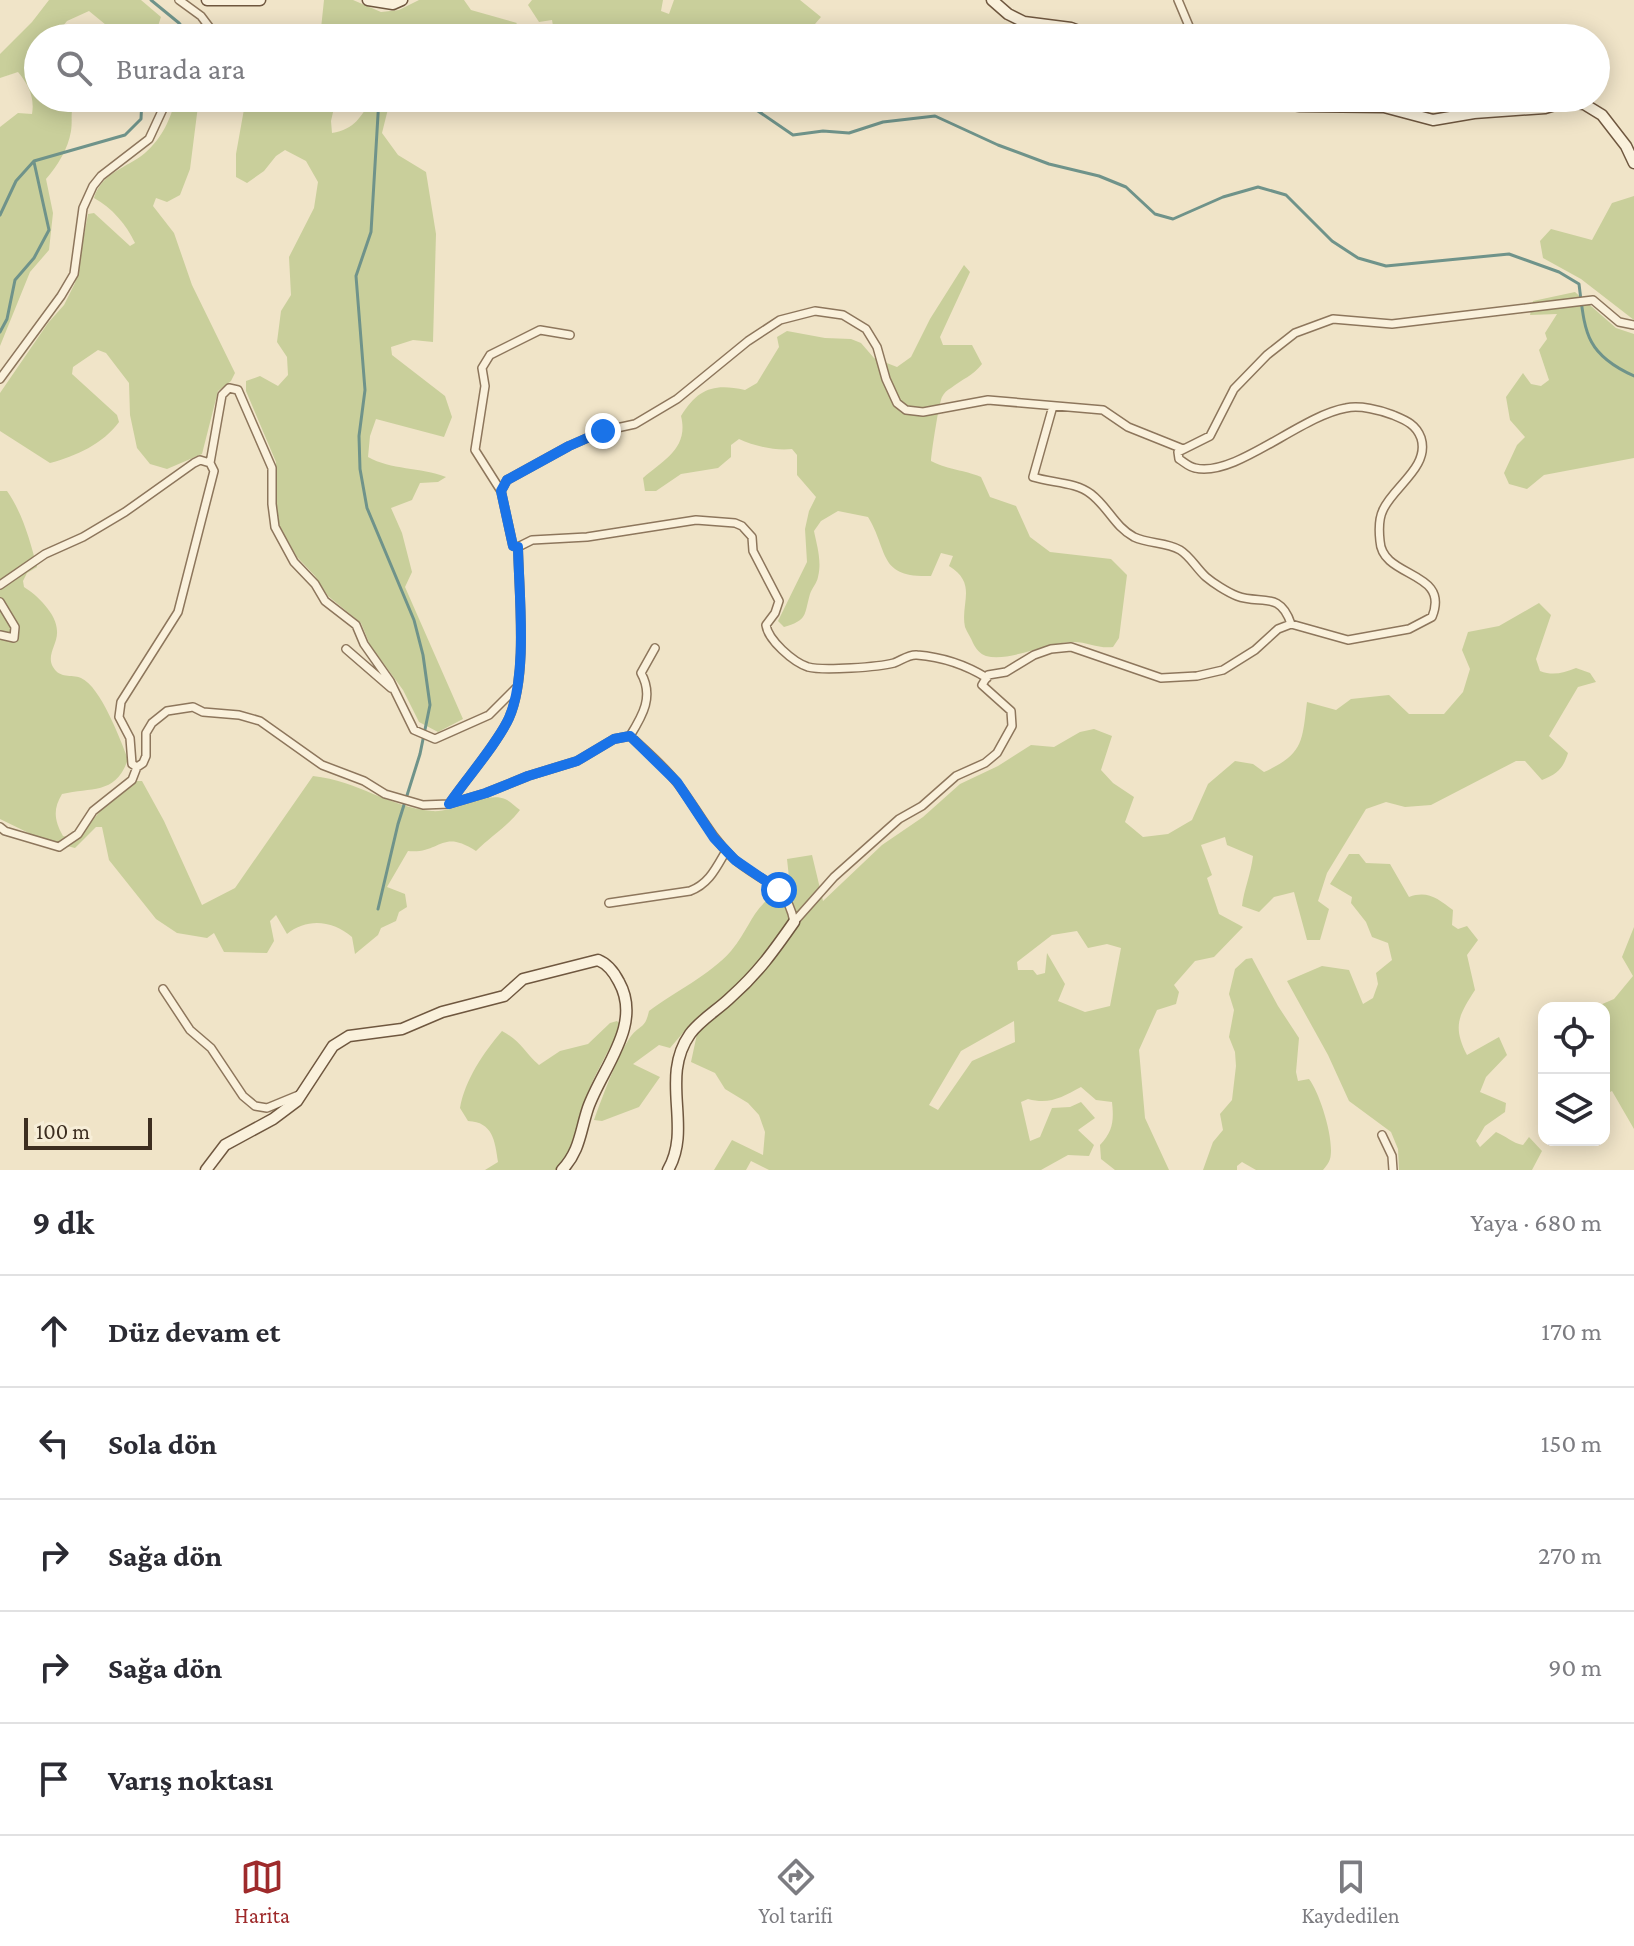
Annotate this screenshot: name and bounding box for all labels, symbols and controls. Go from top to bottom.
search box [24,24,1610,112]
icon: search [52,46,96,90]
text: Burada ara [116,52,245,85]
route end [585,413,621,449]
route start [761,872,797,908]
map controls [1538,1002,1610,1146]
button: locate [1538,1002,1610,1074]
button: layers [1538,1074,1610,1146]
scale bar [24,1114,152,1150]
text: 100 m [36,1119,90,1144]
text: 9 dk [32,1204,94,1241]
text: Yaya · 680 m [1470,1208,1602,1237]
icon: ahead [32,1309,76,1353]
text: Düz devam et [108,1315,280,1348]
text: 170 m [1541,1317,1602,1346]
icon: left [32,1421,76,1465]
text: Sola dön [108,1427,217,1460]
text: 150 m [1541,1429,1602,1458]
icon: right [32,1533,76,1577]
text: Sağa dön [108,1539,222,1572]
text: 270 m [1538,1541,1602,1570]
icon: right [32,1645,76,1689]
text: Sağa dön [108,1651,222,1684]
text: 90 m [1548,1653,1602,1682]
icon: arrive [32,1757,76,1801]
text: Varış noktası [108,1763,273,1796]
tab: Harita [234,1855,290,1928]
tab: Yol tarifi [759,1855,833,1928]
tab: Kaydedilen [1301,1855,1400,1928]

